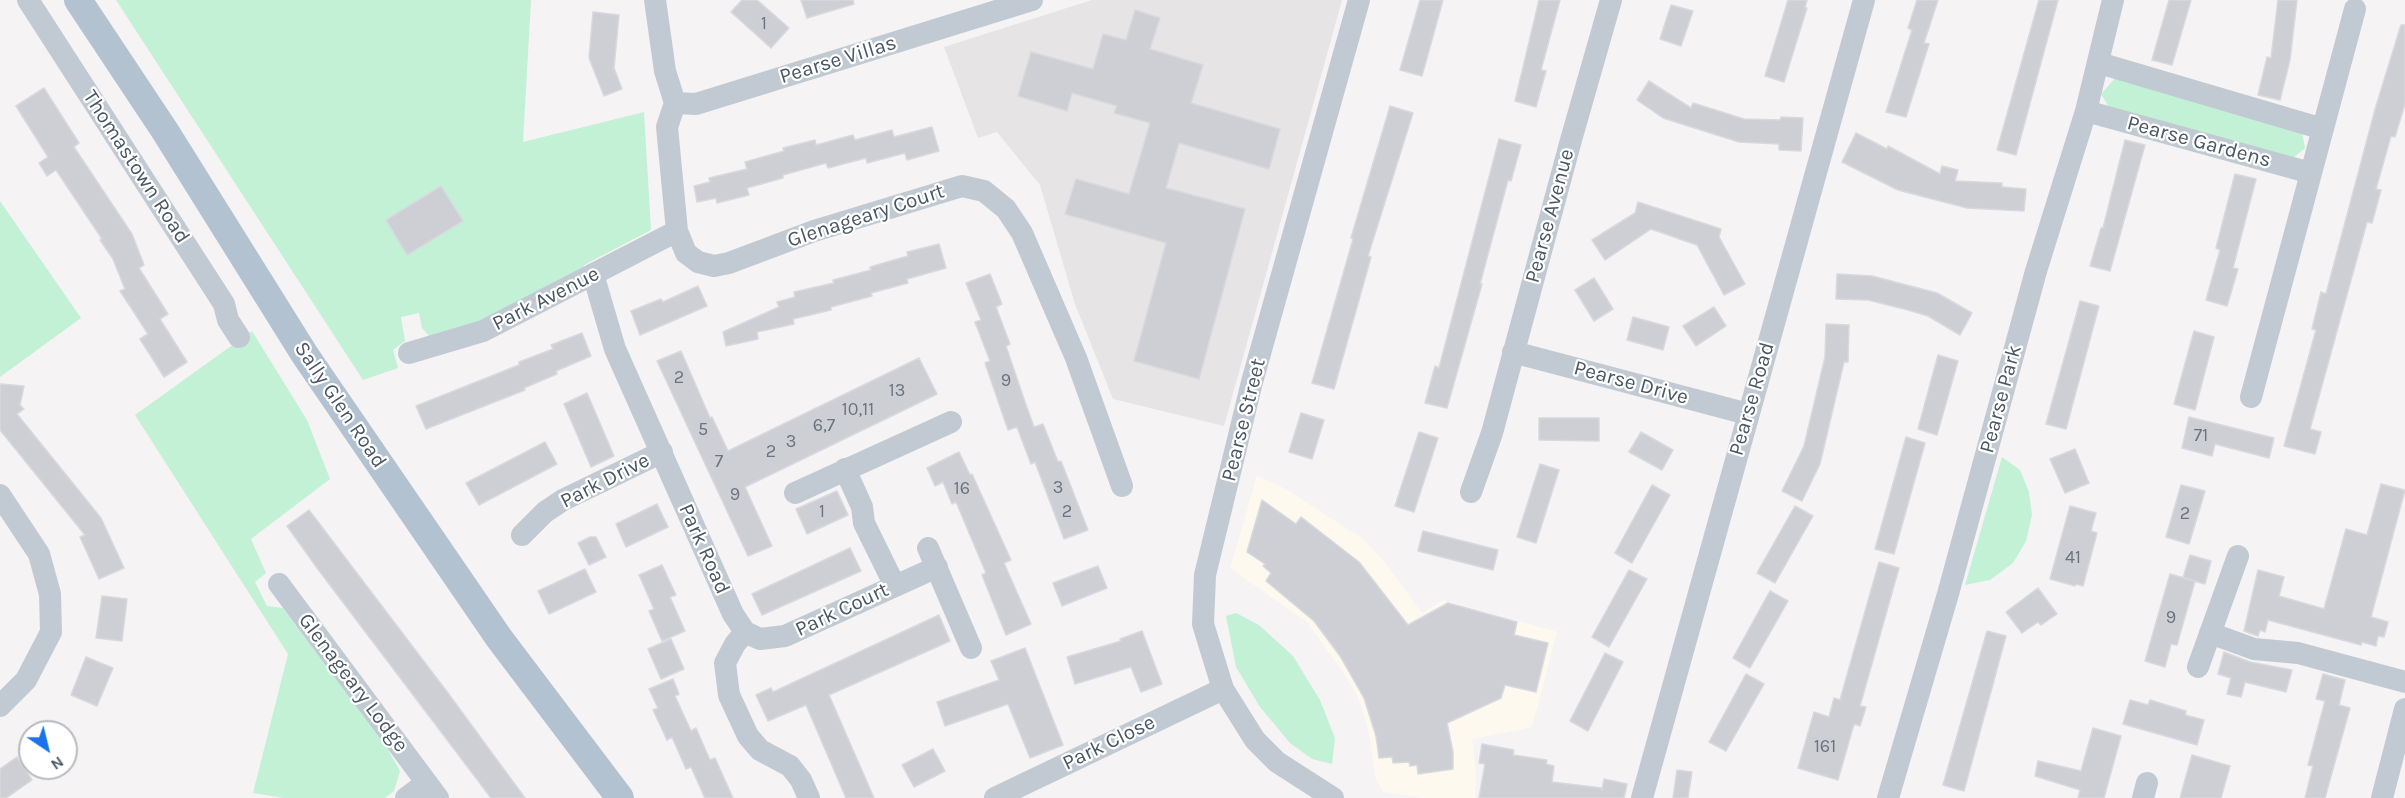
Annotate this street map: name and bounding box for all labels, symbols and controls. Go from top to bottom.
house number: 1 [761,13,767,35]
street label: Pearse Villas [777,30,899,90]
street label: Thomastown Road [77,86,195,248]
street label: Pearse Gardens [2124,111,2274,173]
street label: Pearse Avenue [1520,146,1580,286]
street label: Glenageary Court [784,179,948,253]
street label: Park Avenue [488,261,604,337]
street label: Sally Glen Road [288,337,392,473]
street label: Pearse Road [1724,339,1780,459]
street label: Pearse Park [1974,342,2028,456]
street label: Pearse Street [1217,356,1271,484]
street label: Pearse Drive [1571,356,1691,410]
house number: 2 [674,367,684,389]
house number: 9 [1001,370,1011,392]
house number: 13 [889,380,905,402]
house number: 10,11 [842,399,874,421]
house number: 6,7 [813,415,835,437]
house number: 5 [698,419,708,441]
house number: 71 [2194,425,2208,447]
house number: 3 [786,431,796,453]
house number: 2 [766,441,776,463]
street label: Park Drive [556,448,654,514]
house number: 7 [715,451,723,473]
house number: 3 [1053,477,1063,499]
house number: 16 [954,478,970,500]
house number: 9 [730,484,740,506]
street label: Park Road [673,500,735,598]
house number: 1 [819,501,825,523]
house number: 2 [1062,501,1072,523]
house number: 2 [2180,503,2190,525]
house number: 41 [2065,547,2081,569]
street label: Park Court [791,577,893,643]
house number: 9 [2166,607,2176,629]
street label: Glenageary Lodge [293,609,413,757]
street label: Park Close [1059,710,1159,776]
north arrow [18,720,78,780]
house number: 161 [1814,736,1836,758]
text: N [47,752,68,775]

